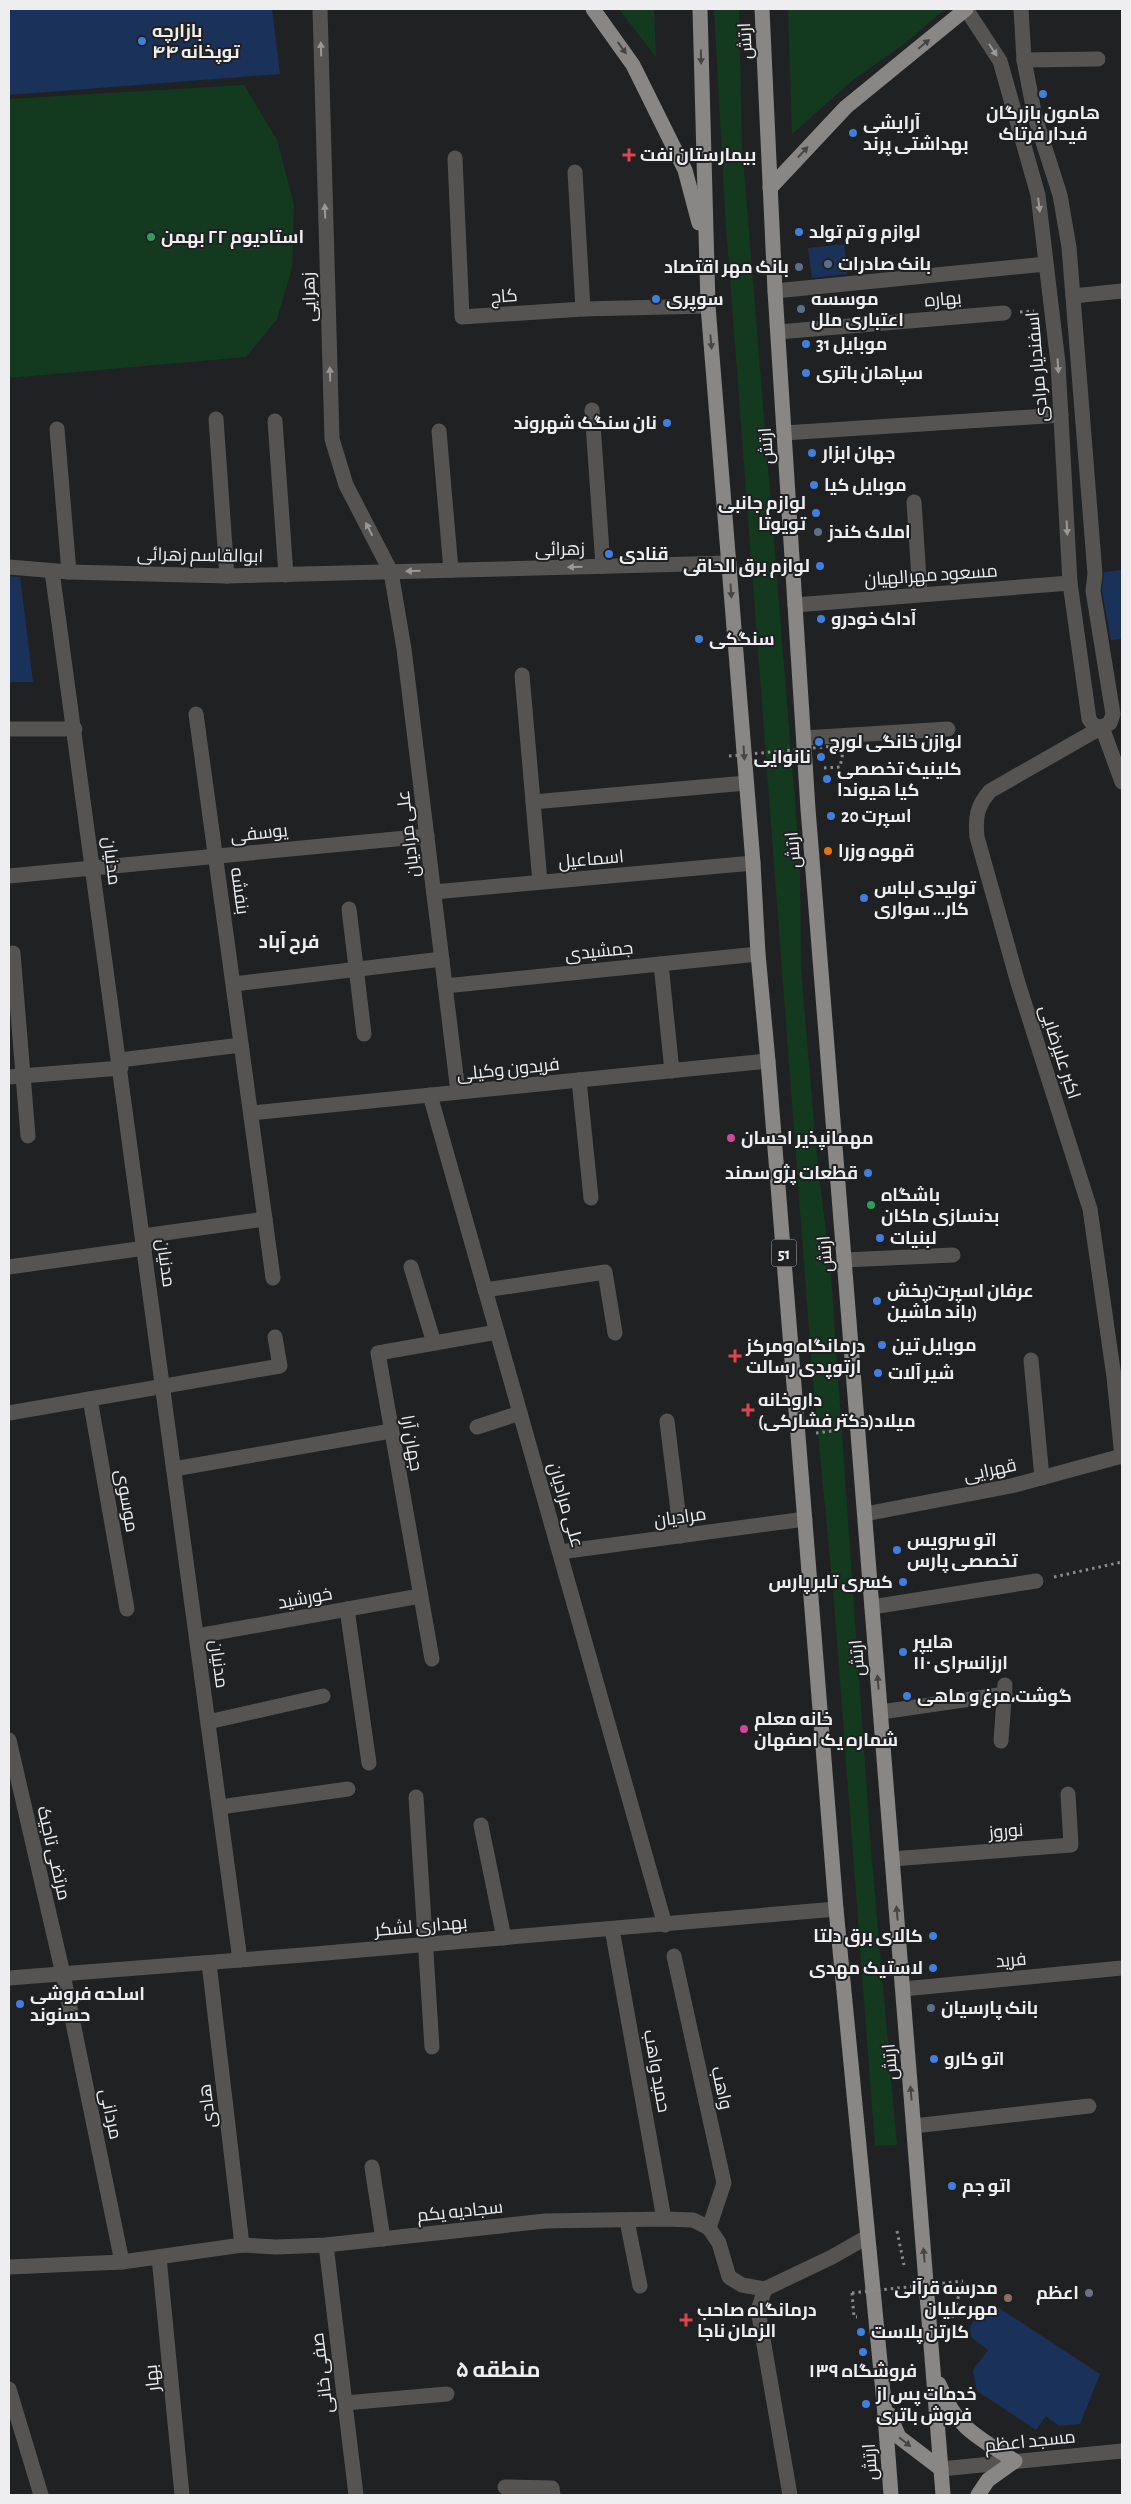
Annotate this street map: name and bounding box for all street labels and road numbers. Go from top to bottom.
street label: ارتش [735,22,757,60]
street label: زهرایی [300,272,321,322]
street label: کاج [490,287,518,309]
street label: بهاره [924,289,963,312]
street label: اسفندیار مرادی [1024,311,1053,423]
street label: ارتش [756,427,778,465]
street label: زهرائی [535,541,585,560]
street label: ابوالقاسم زهرائی [137,546,263,568]
street label: مسعود مهرالهیان [864,562,998,591]
street label: علی مرادیان [395,789,424,878]
street label: یوسفی [230,822,289,847]
street label: ارتش [782,831,806,869]
street label: مدنیان [98,836,123,886]
street label: اسماعیل [558,848,625,873]
street label: بنفشه [227,866,252,916]
street label: جمشیدی [564,938,634,966]
street label: اکبر علیرضایی [1034,1003,1083,1102]
street label: فریدون وکیلی [456,1056,561,1085]
street label: ارتش [814,1235,838,1273]
street label: مدنیان [152,1238,177,1289]
road number: 51 [772,1240,796,1266]
street label: جهان آرا [396,1413,427,1473]
street label: قهرایی [962,1457,1019,1486]
street label: علی مرادیان [543,1461,586,1550]
street label: موسوی [111,1468,140,1534]
street label: مرادیان [653,1505,708,1532]
street label: خورشید [276,1584,334,1614]
street label: مدنیان [205,1639,230,1690]
street label: ارتش [846,1639,870,1677]
street label: مرتضی تاجیک [32,1804,73,1902]
street label: نوروز [987,1822,1024,1844]
street label: بهداری لشکر [373,1913,468,1941]
street label: فرید [995,1951,1027,1972]
street label: حمید واهب [639,2028,672,2114]
street label: ارتش [879,2043,903,2081]
street label: واهب [706,2065,735,2112]
street label: هادی [196,2083,221,2129]
street label: مردانی [95,2087,124,2141]
street label: سجادیه یکم [416,2199,504,2227]
street label: صفی خانی [309,2331,338,2414]
street label: بهار [143,2364,164,2393]
street label: مسجد اعظم [984,2428,1077,2458]
street label: ارتش [860,2443,882,2481]

